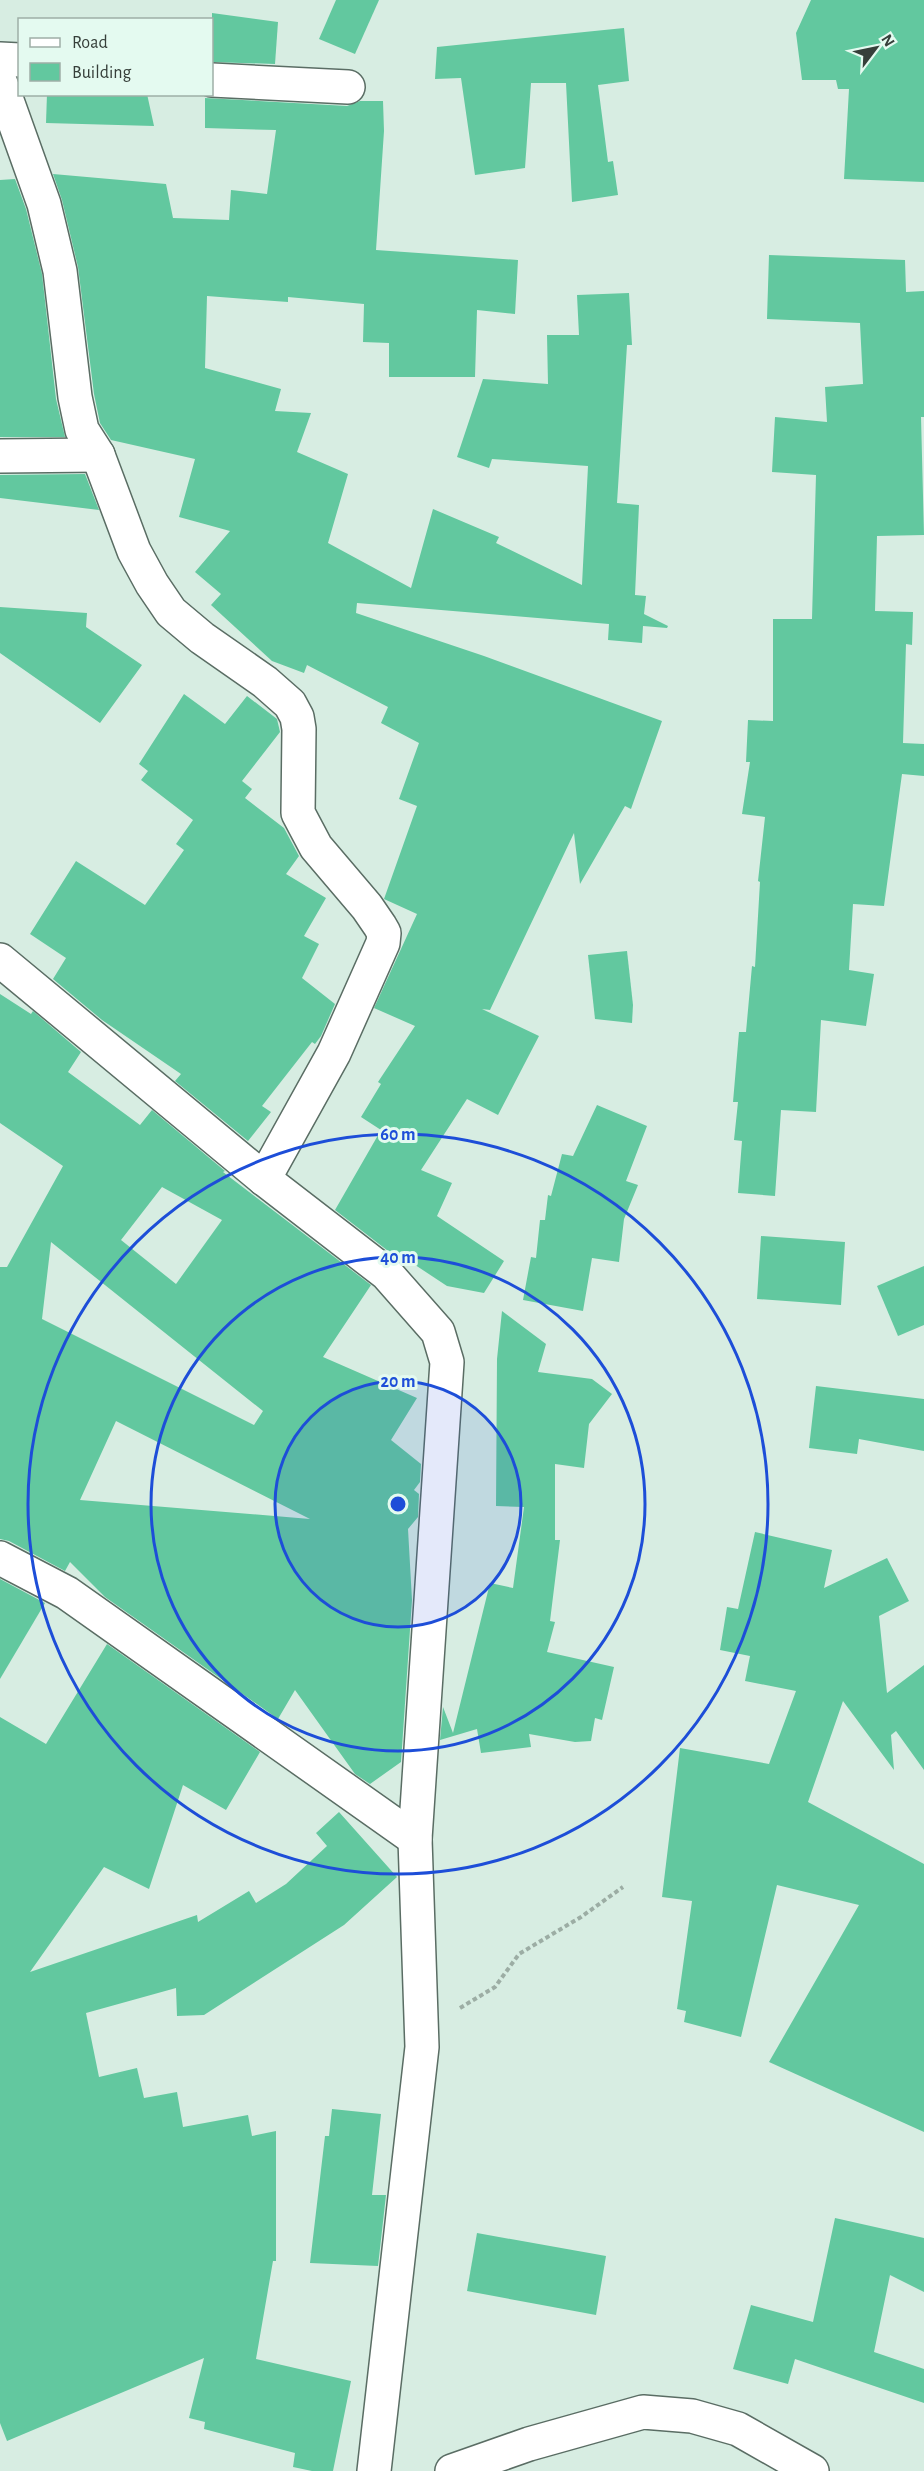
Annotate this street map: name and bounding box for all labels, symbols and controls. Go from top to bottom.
legend [18,18,213,96]
north arrow [846,18,906,78]
text: N [878,32,898,50]
text: Road [72,34,108,52]
text: Building [72,64,132,82]
text: 60 m [380,1126,416,1144]
text: 40 m [380,1249,416,1267]
text: 20 m [380,1373,416,1391]
centre of rings [388,1494,408,1514]

